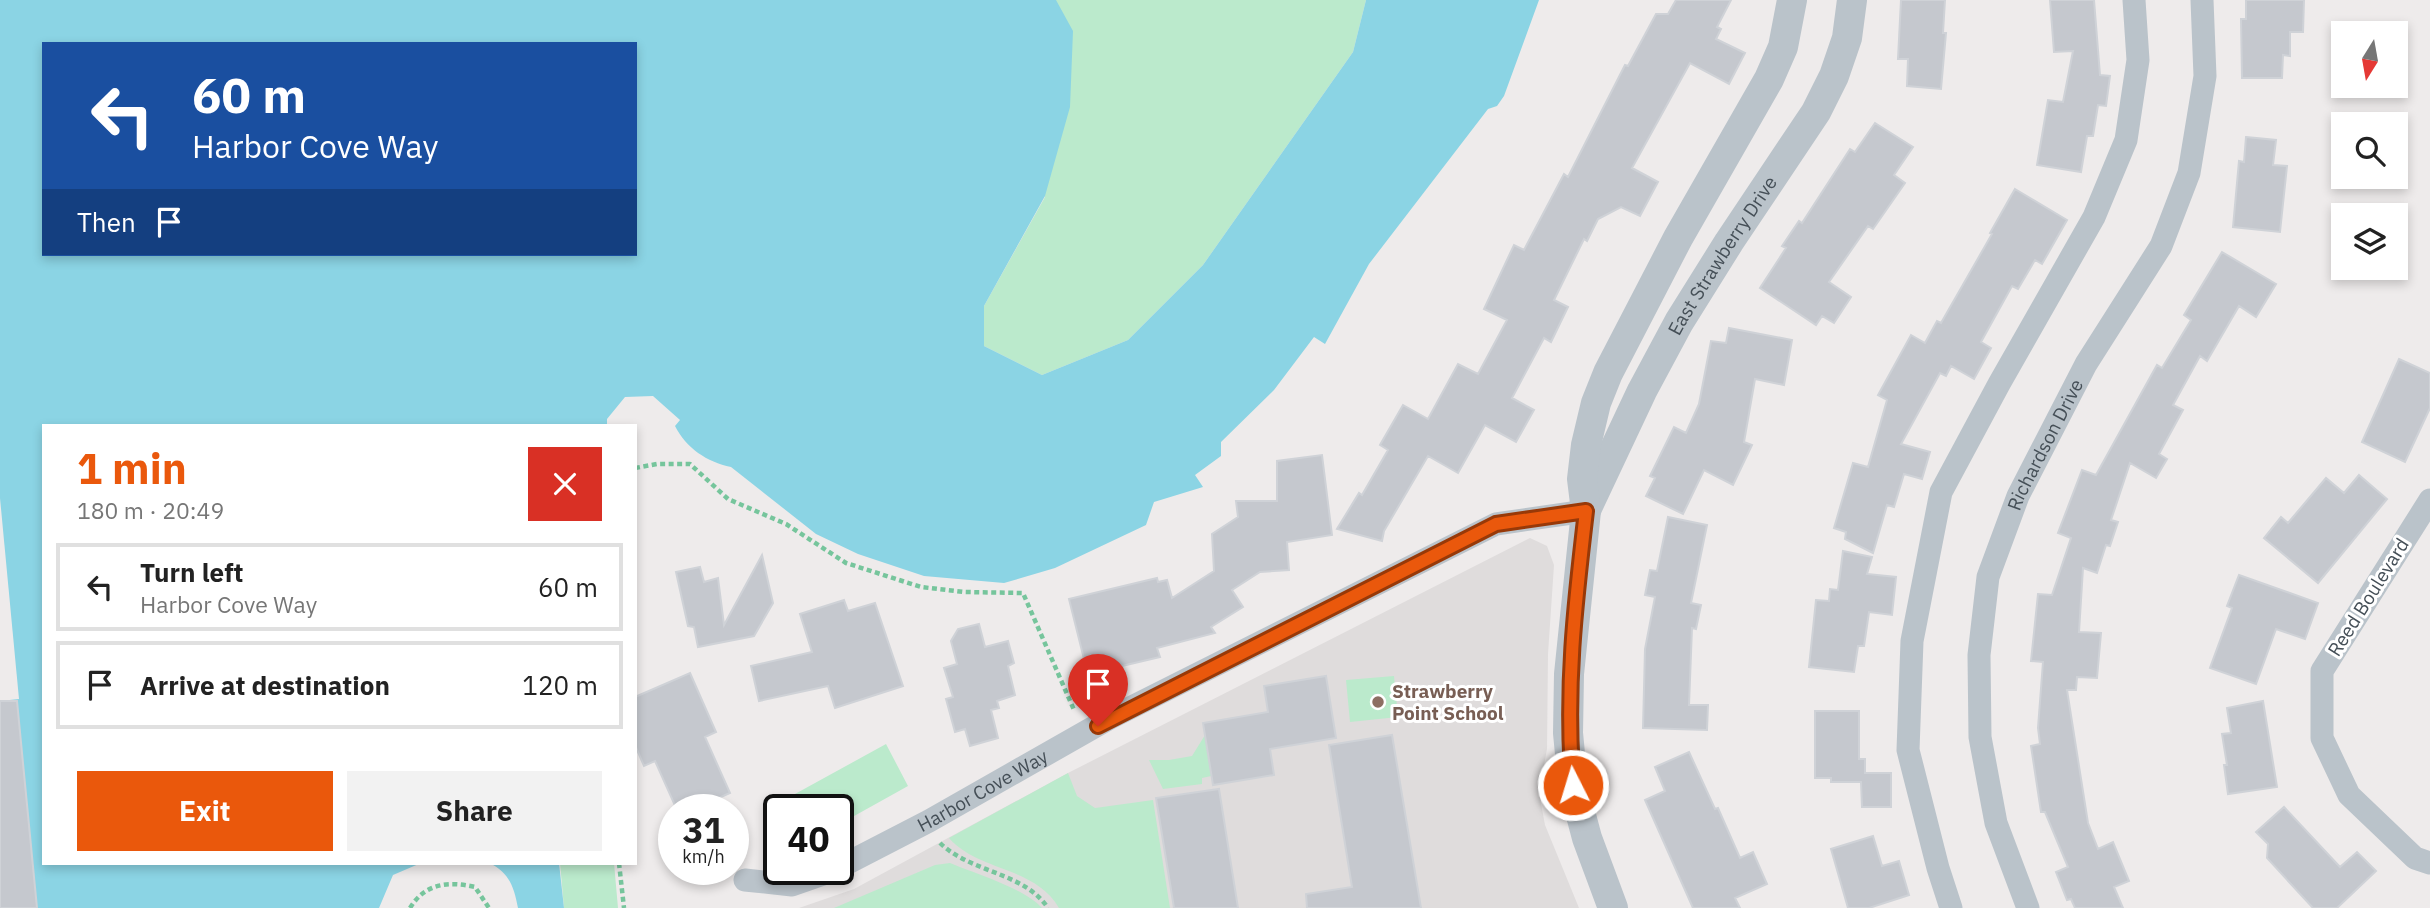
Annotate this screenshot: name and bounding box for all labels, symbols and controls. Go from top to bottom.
north arrow [2331,21,2408,98]
map controls [2331,21,2408,280]
text: 60 m [192,63,306,126]
icon: left [77,70,168,161]
button: search [2331,112,2408,189]
text: Harbor Cove Way [192,125,438,167]
street label: East Strawberry Drive [1662,171,1782,339]
icon: arrive [150,203,188,241]
button: layers [2331,203,2408,280]
text: Then [77,205,136,239]
street label: Richardson Drive [2002,375,2088,514]
text: 1 min [77,441,187,496]
button: close [528,447,602,521]
text: 180 m · 20:49 [77,495,224,525]
street label: Reed Boulevard [2322,534,2414,660]
text: Turn left [140,555,243,589]
icon: left [81,568,119,606]
text: 60 m [538,570,598,604]
text: Harbor Cove Way [140,589,317,619]
pin [1068,654,1128,726]
icon: arrive [1079,665,1117,703]
icon: arrive [81,666,119,704]
text: Arrive at destination [140,668,390,702]
text: 120 m [522,668,598,702]
place label: Strawberry Point School [1392,679,1504,725]
marker: Strawberry Point School [1370,694,1386,710]
street label: Harbor Cove Way [913,744,1053,837]
position arrow [1536,748,1610,822]
button: Exit [77,771,333,851]
button: Share [347,771,602,851]
speed limit sign: 40 [763,794,854,885]
text: 31 [682,807,725,853]
text: km/h [682,845,725,868]

